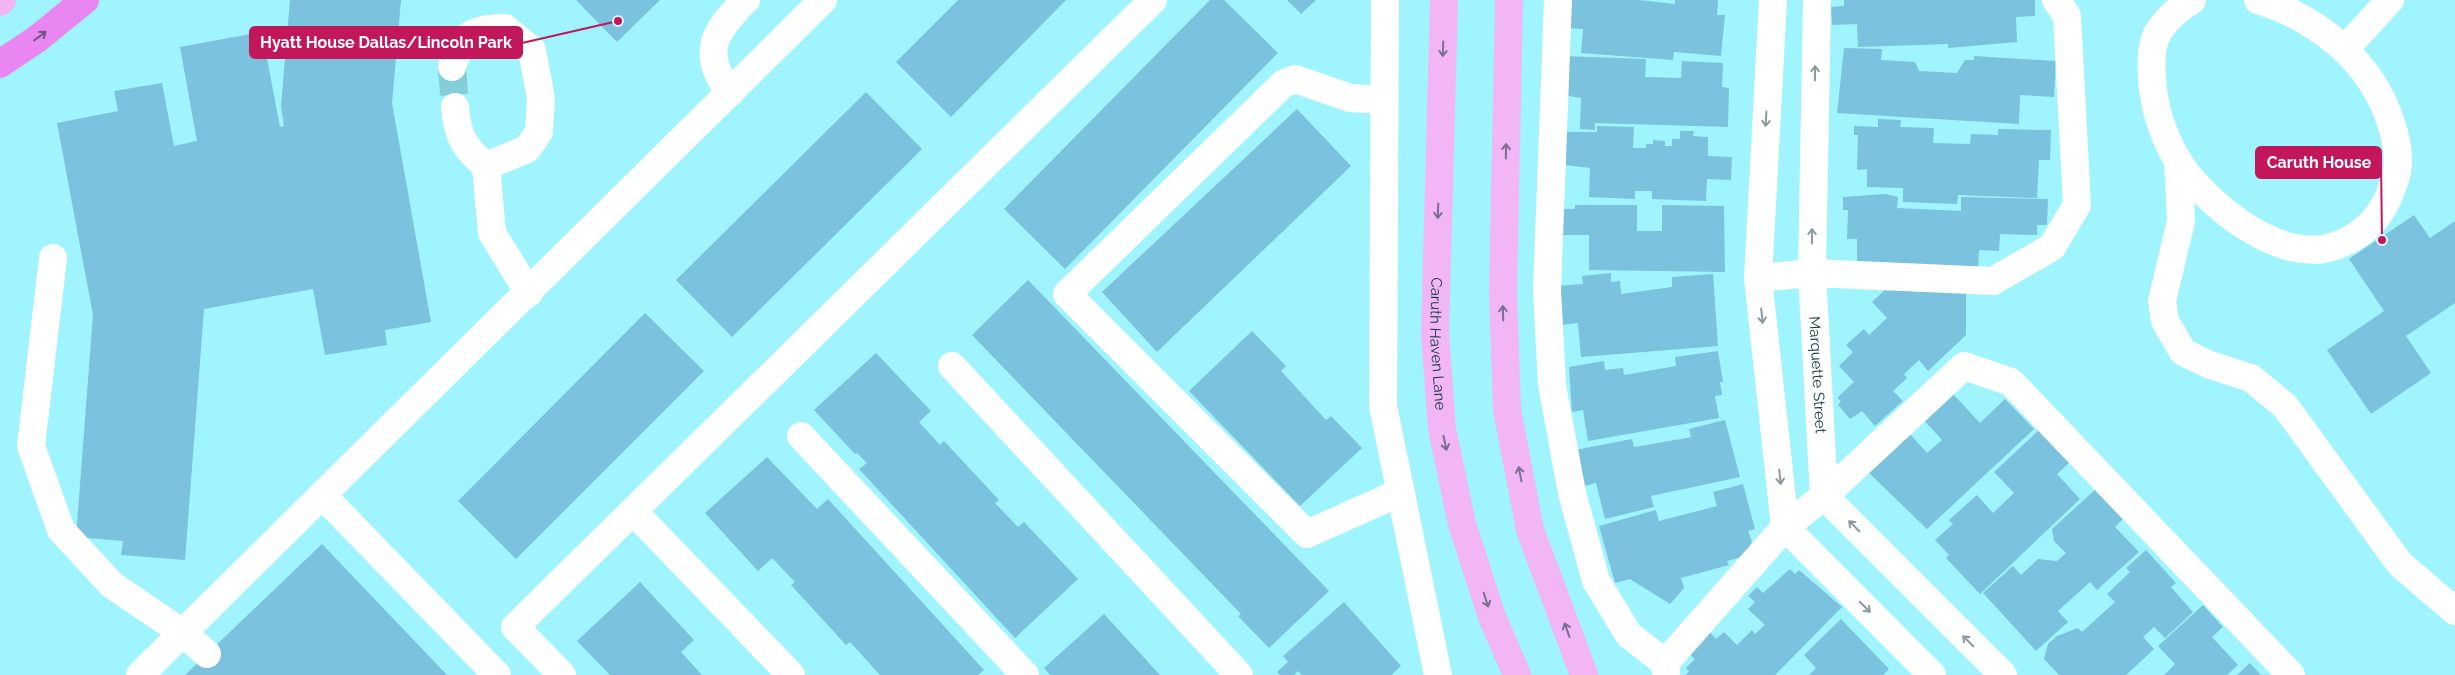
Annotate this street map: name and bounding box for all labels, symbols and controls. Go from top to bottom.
callout: Hyatt House Dallas/Lincoln Park [250,27,522,58]
one-way arrow [33,31,47,41]
text: Hyatt House Dallas/Lincoln Park [260,33,512,52]
one-way arrow [1438,40,1448,56]
one-way arrow [1811,65,1820,81]
one-way arrow [1762,110,1771,126]
one-way arrow [1501,143,1511,160]
callout: Caruth House [2256,147,2381,178]
text: Caruth House [2267,153,2372,172]
one-way arrow [1433,202,1443,219]
one-way arrow [1808,228,1817,244]
street label: Caruth Haven Lane [1426,277,1450,411]
one-way arrow [1499,305,1508,321]
one-way arrow [1757,307,1767,323]
street label: Marquette Street [1805,316,1830,434]
one-way arrow [1441,435,1450,451]
one-way arrow [1514,467,1524,483]
one-way arrow [1775,469,1785,485]
one-way arrow [1848,520,1860,532]
one-way arrow [1482,592,1491,607]
one-way arrow [1859,601,1871,613]
one-way arrow [1562,622,1571,638]
one-way arrow [1963,635,1975,647]

